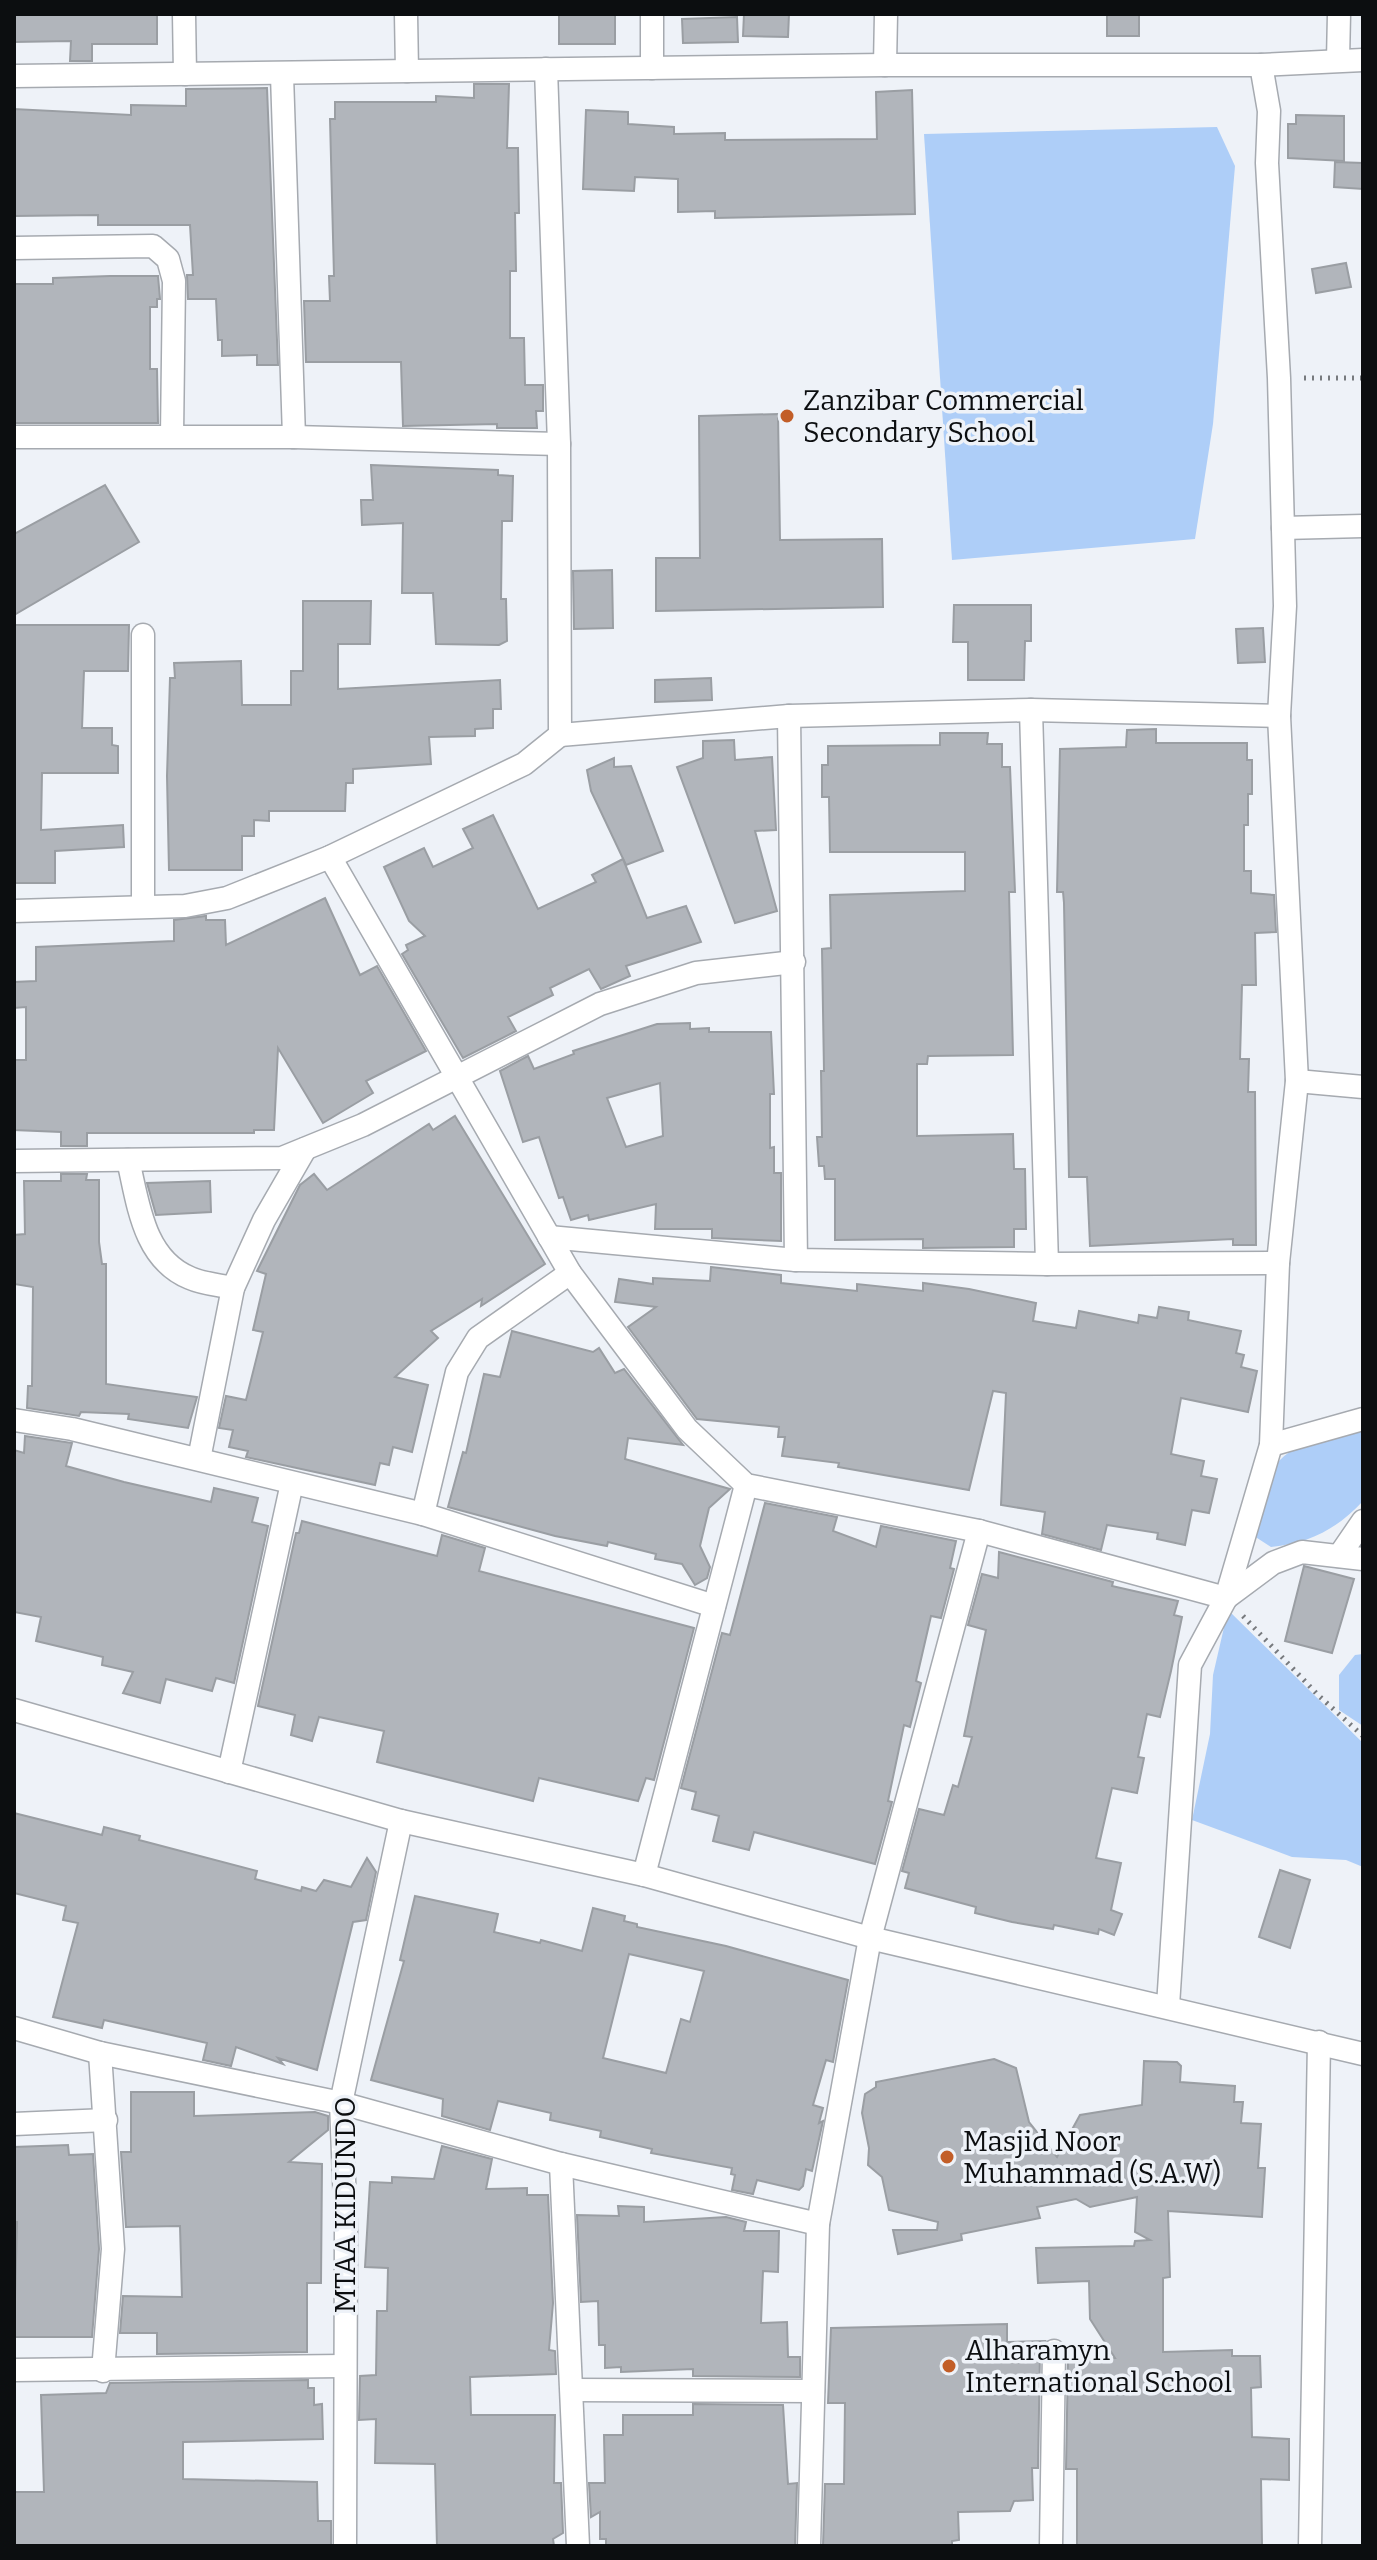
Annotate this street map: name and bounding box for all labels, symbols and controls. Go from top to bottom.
place label: Zanzibar Commercial Secondary School [803,384,1084,449]
marker: Zanzibar Commercial Secondary School [778,407,796,425]
street label: MTAA KIDUNDO [329,2097,362,2313]
place label: Masjid Noor Muhammad (S.A.W) [963,2125,1221,2190]
marker: Masjid Noor Muhammad (S.A.W) [938,2148,956,2166]
place label: Alharamyn International School [965,2334,1232,2399]
marker: Alharamyn International School [940,2357,958,2375]

